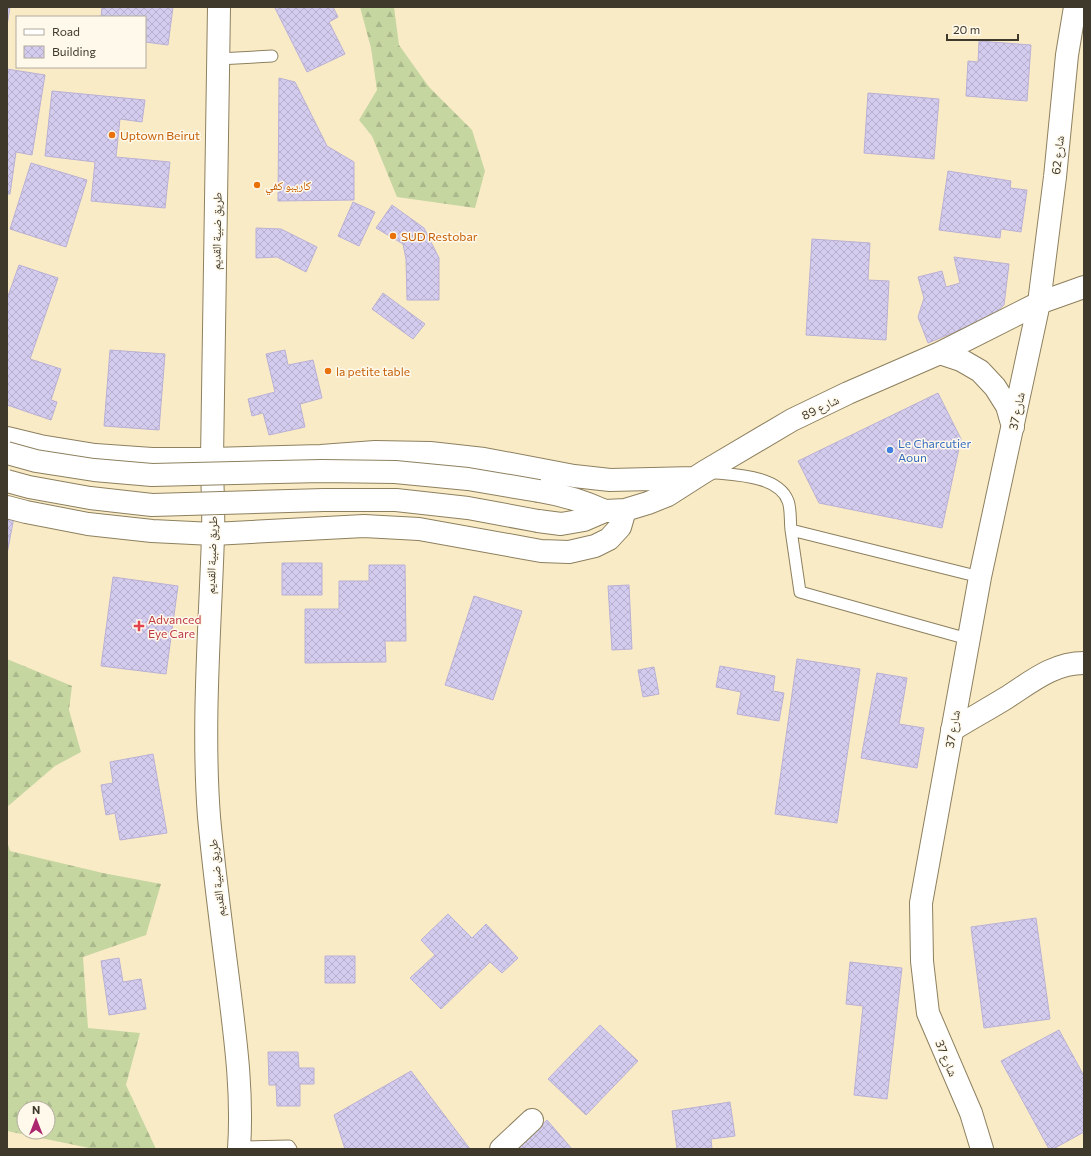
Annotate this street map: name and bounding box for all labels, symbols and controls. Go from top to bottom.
legend [16,16,146,68]
scale bar [947,16,1018,42]
text: 20 m [953,22,980,36]
text: Road [52,24,80,38]
text: Building [52,44,96,58]
place label: Uptown Beirut [120,128,200,142]
marker: Uptown Beirut [107,130,117,140]
street label: شارع 62 [1048,135,1068,175]
place label: كاريبو كفي [265,178,311,196]
marker: كاريبو كفي [252,180,262,190]
street label: طريق ضبية القديم [208,192,226,270]
place label: SUD Restobar [401,229,478,243]
marker: SUD Restobar [388,231,398,241]
place label: la petite table [336,364,410,378]
marker: la petite table [323,366,333,376]
street label: شارع 37 [1005,391,1029,432]
street label: شارع 89 [799,392,842,424]
place label: Le Charcutier Aoun [898,436,971,464]
marker: Le Charcutier Aoun [885,445,895,455]
street label: طريق ضبية القديم [203,516,221,594]
place label: Advanced Eye Care [148,612,201,640]
marker: Advanced Eye Care [133,620,145,632]
street label: شارع 37 [942,709,964,749]
street label: طريق ضبية القديم [205,838,229,918]
street label: شارع 37 [931,1038,961,1079]
north arrow [16,1100,56,1140]
text: N [32,1103,40,1116]

